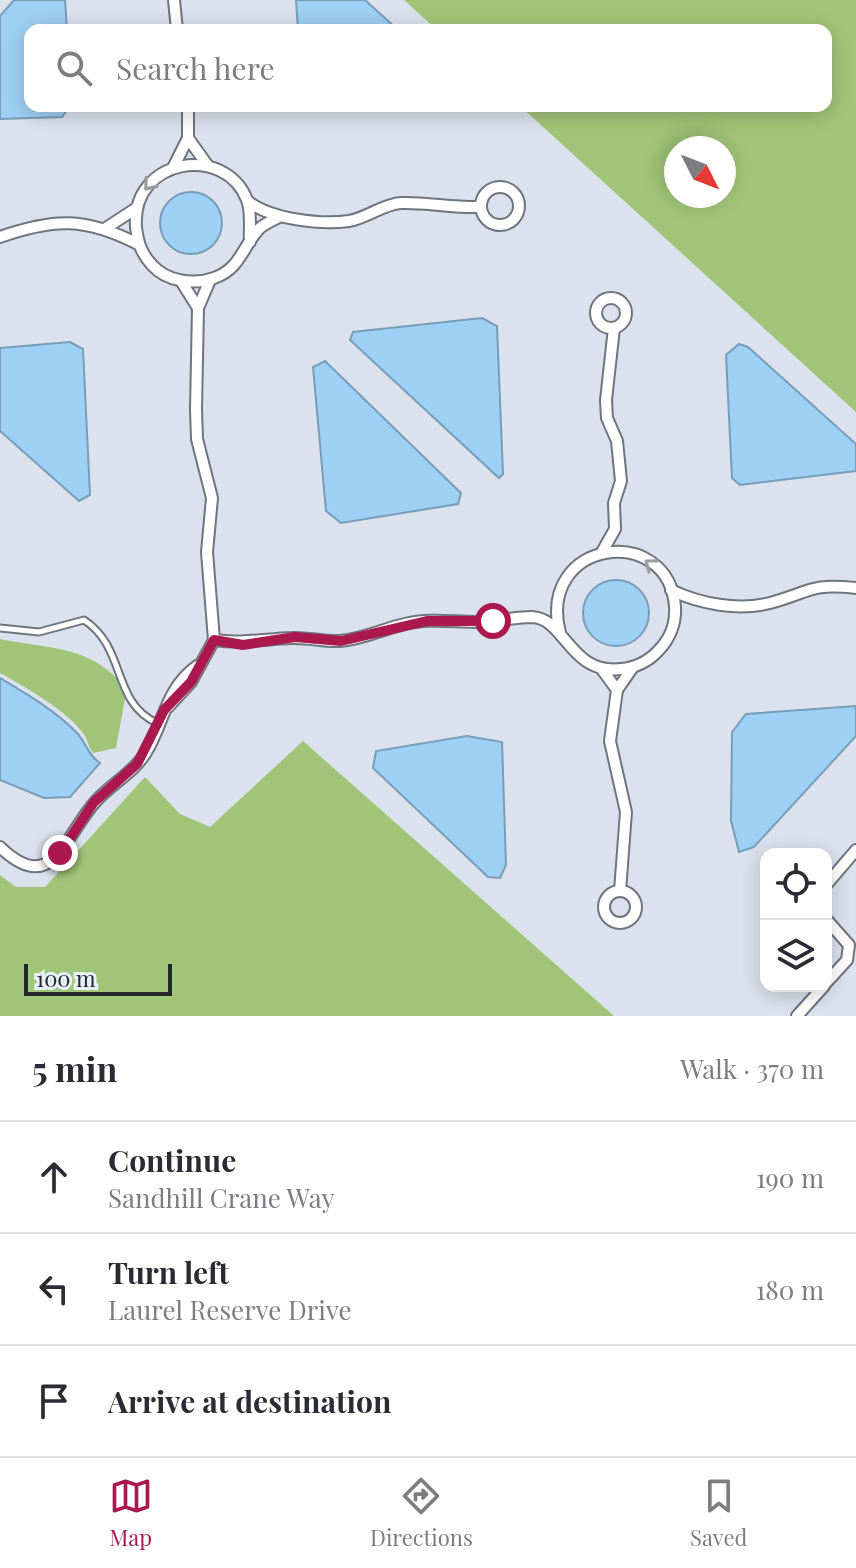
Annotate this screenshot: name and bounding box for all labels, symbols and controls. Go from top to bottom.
search box [24,24,832,112]
icon: search [52,46,96,90]
text: Search here [116,48,275,88]
north arrow [664,136,736,208]
one-way arrow [145,175,159,190]
one-way arrow [644,559,659,574]
route start [475,603,511,639]
route end [42,835,78,871]
map controls [760,848,832,992]
button: locate [760,848,832,920]
button: layers [760,920,832,992]
scale bar [24,960,172,996]
text: 100 m [36,963,96,993]
text: 5 min [32,1045,117,1091]
text: Walk · 370 m [680,1051,824,1086]
text: Continue [108,1140,236,1180]
icon: ahead [32,1155,76,1199]
text: 190 m [756,1160,824,1195]
text: Sandhill Crane Way [108,1180,335,1215]
text: Turn left [108,1252,229,1292]
icon: left [32,1267,76,1311]
text: 180 m [756,1272,824,1307]
text: Laurel Reserve Drive [108,1292,352,1327]
icon: arrive [32,1379,76,1423]
text: Arrive at destination [108,1381,391,1421]
tab: Map [109,1474,153,1552]
tab: Directions [370,1474,473,1552]
tab: Saved [690,1474,747,1552]

